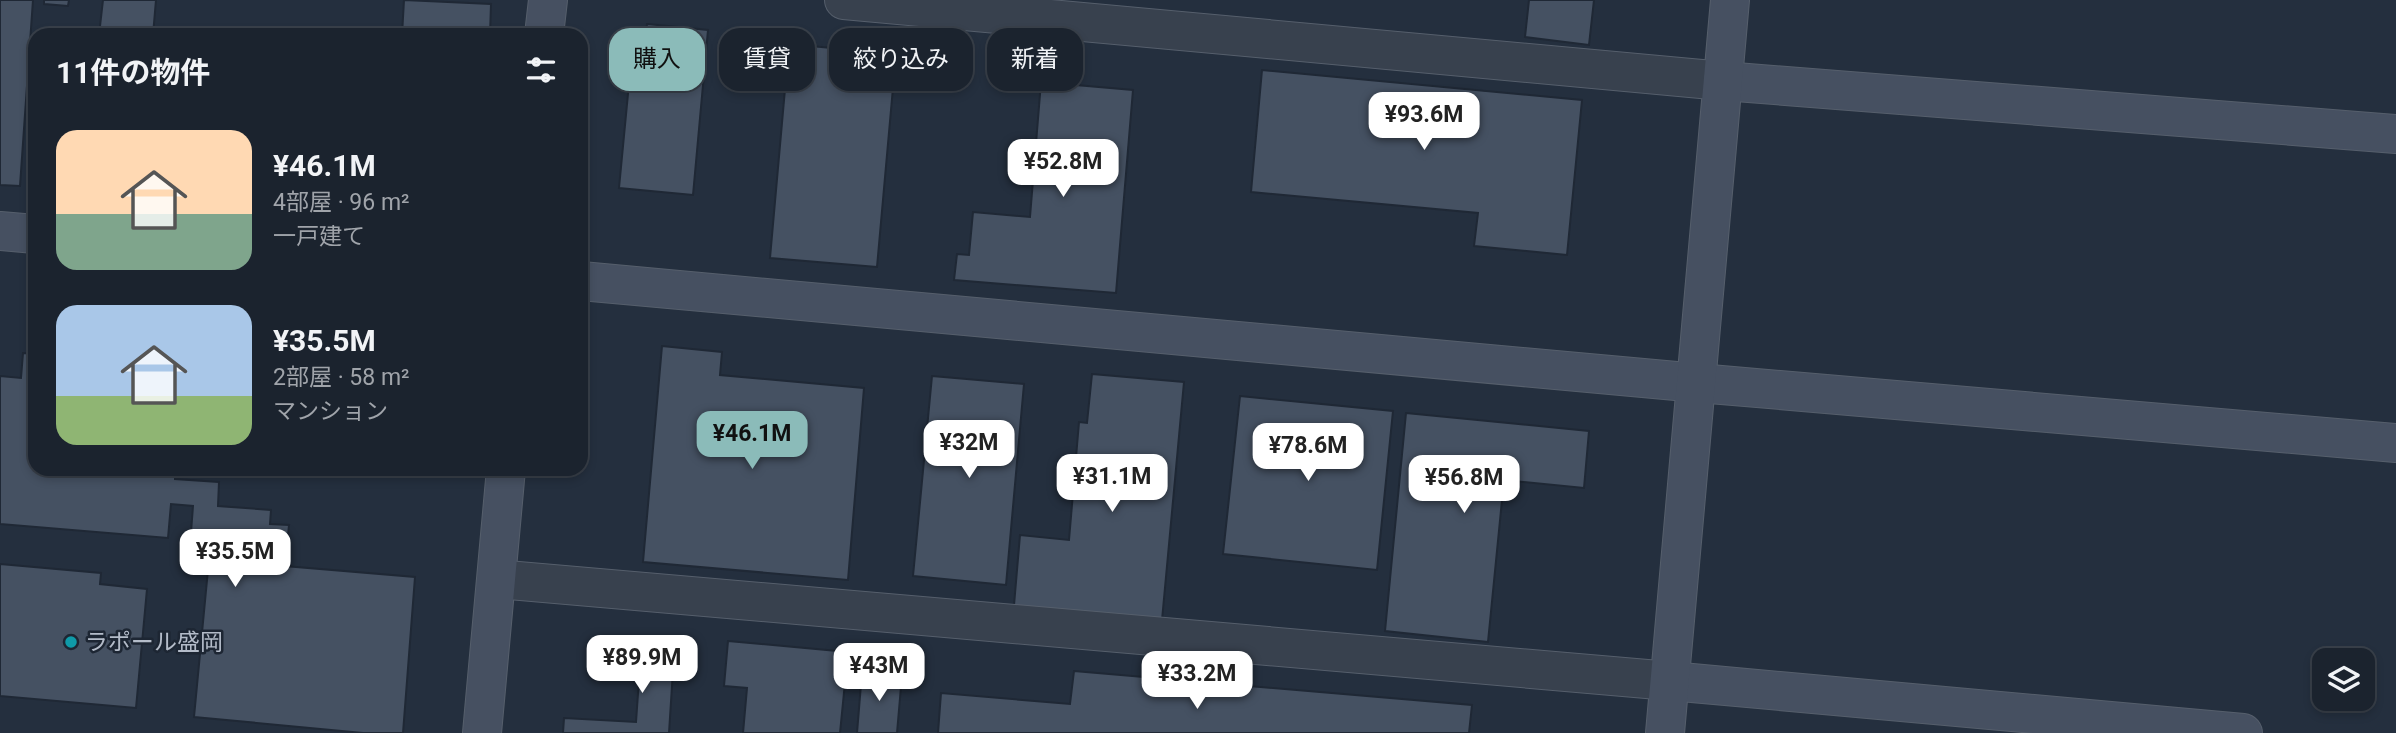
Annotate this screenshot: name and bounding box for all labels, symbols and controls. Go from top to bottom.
chip: 購入 [609,28,705,91]
chip: 賃貸 [719,28,815,91]
chip: 絞り込み [829,28,973,91]
chip: 新着 [987,28,1083,91]
icon: filters [522,51,560,89]
text: 11件の物件 [56,55,210,90]
pin: ¥93.6M [1367,92,1481,152]
text: ¥93.6M [1385,101,1463,128]
pin: ¥52.8M [1006,140,1120,199]
text: ¥46.1M [273,148,376,183]
text: ¥52.8M [1024,148,1102,175]
icon: home [112,158,196,242]
text: 4部屋 · 96 m² [273,189,410,216]
text: 一戸建て [273,223,365,250]
text: ¥35.5M [273,323,376,358]
icon: home [112,333,196,417]
text: 2部屋 · 58 m² [273,364,410,391]
text: マンション [273,398,388,425]
pin: ¥46.1M [695,412,809,471]
text: ¥46.1M [713,420,791,447]
pin: ¥32M [928,420,1010,480]
pin: ¥78.6M [1251,424,1365,483]
text: ¥32M [940,429,998,456]
text: ¥78.6M [1269,432,1347,459]
pin: ¥31.1M [1055,454,1169,514]
pin: ¥56.8M [1407,456,1521,515]
text: ¥31.1M [1073,463,1151,490]
text: ¥56.8M [1425,464,1503,491]
pin: ¥35.5M [178,530,292,589]
text: ¥35.5M [196,538,274,565]
place label: ラポール盛岡 [85,629,223,656]
marker: ラポール盛岡 [63,634,79,650]
pin: ¥89.9M [585,636,699,695]
text: ¥89.9M [603,644,681,671]
pin: ¥43M [838,644,920,703]
map controls [2312,648,2375,711]
button: layers [2312,648,2375,711]
text: ¥43M [850,652,908,679]
pin: ¥33.2M [1140,652,1254,711]
text: ¥33.2M [1158,660,1236,687]

